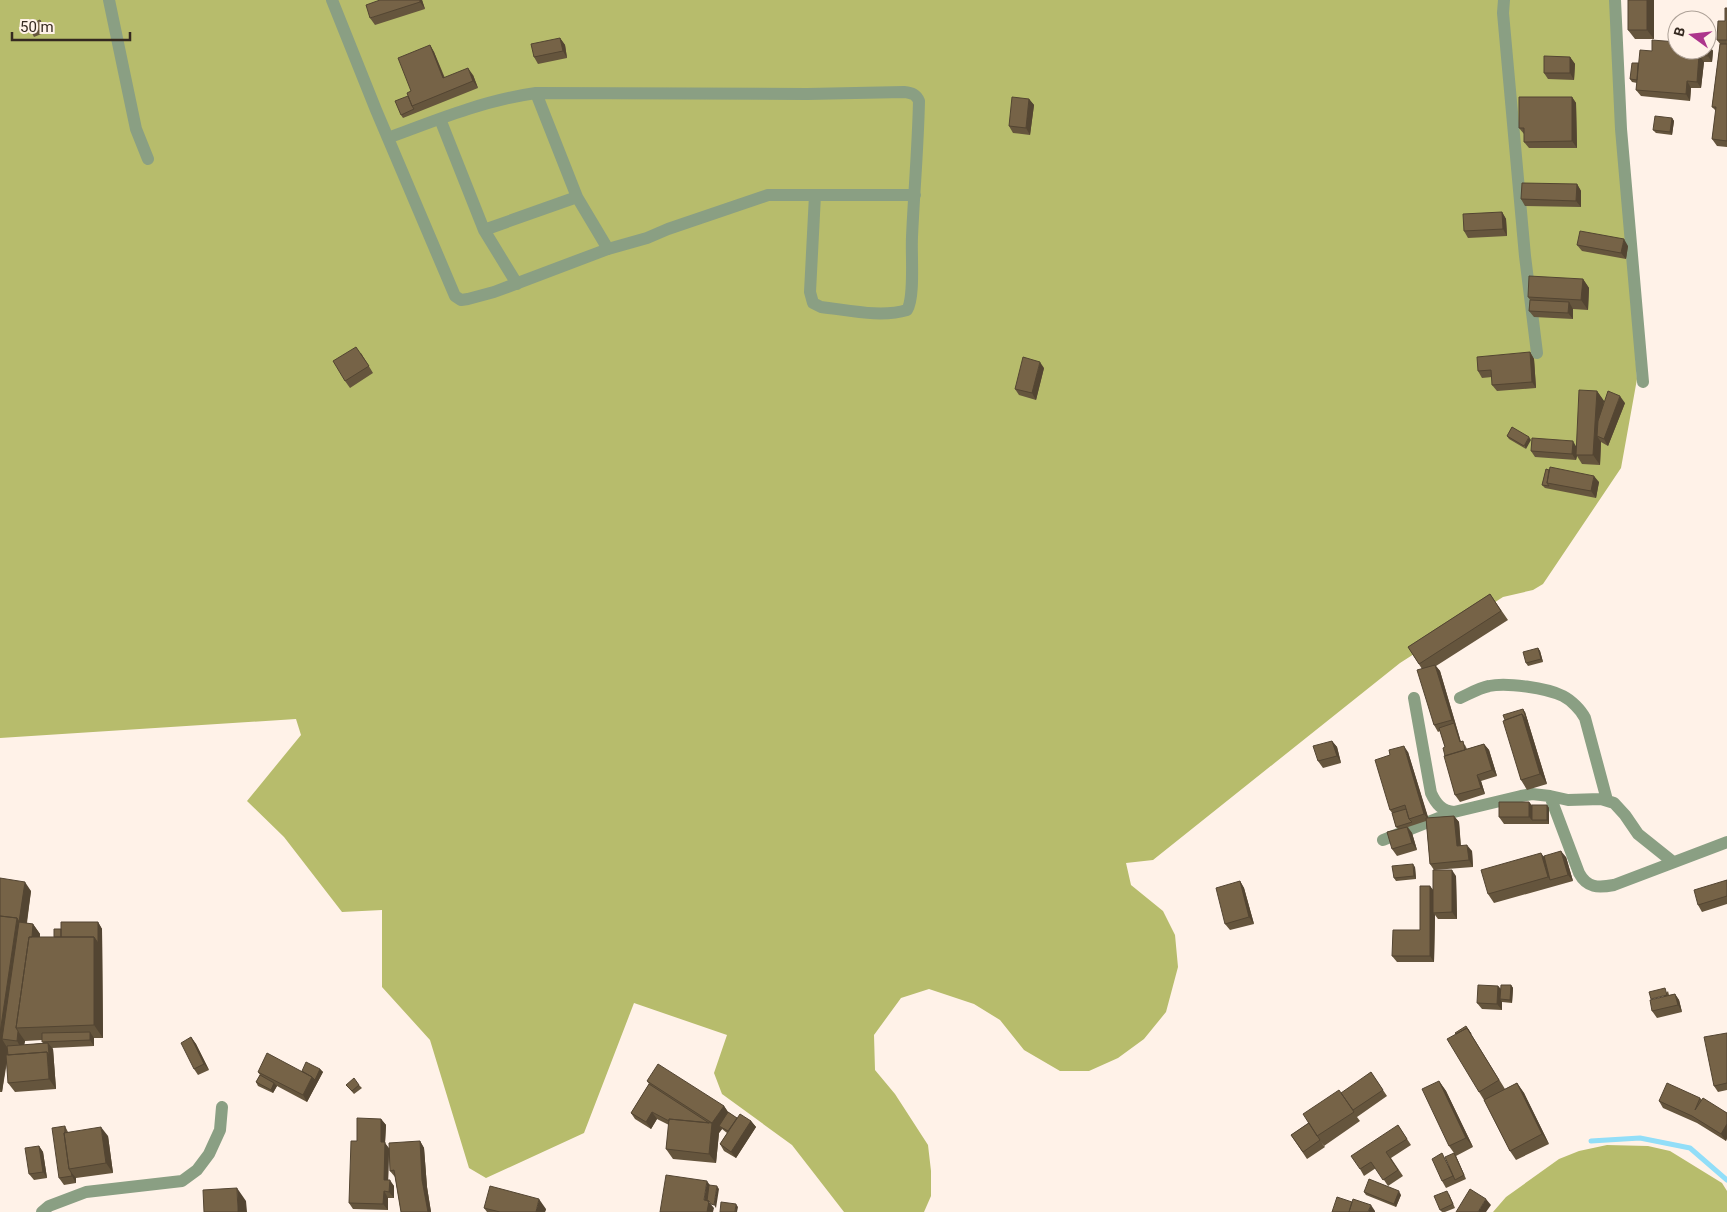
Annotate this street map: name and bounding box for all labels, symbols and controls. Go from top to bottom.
scale bar [12,10,130,42]
north arrow [1667,10,1717,60]
text: 50 m [20,18,54,36]
text: B [1671,25,1688,38]

